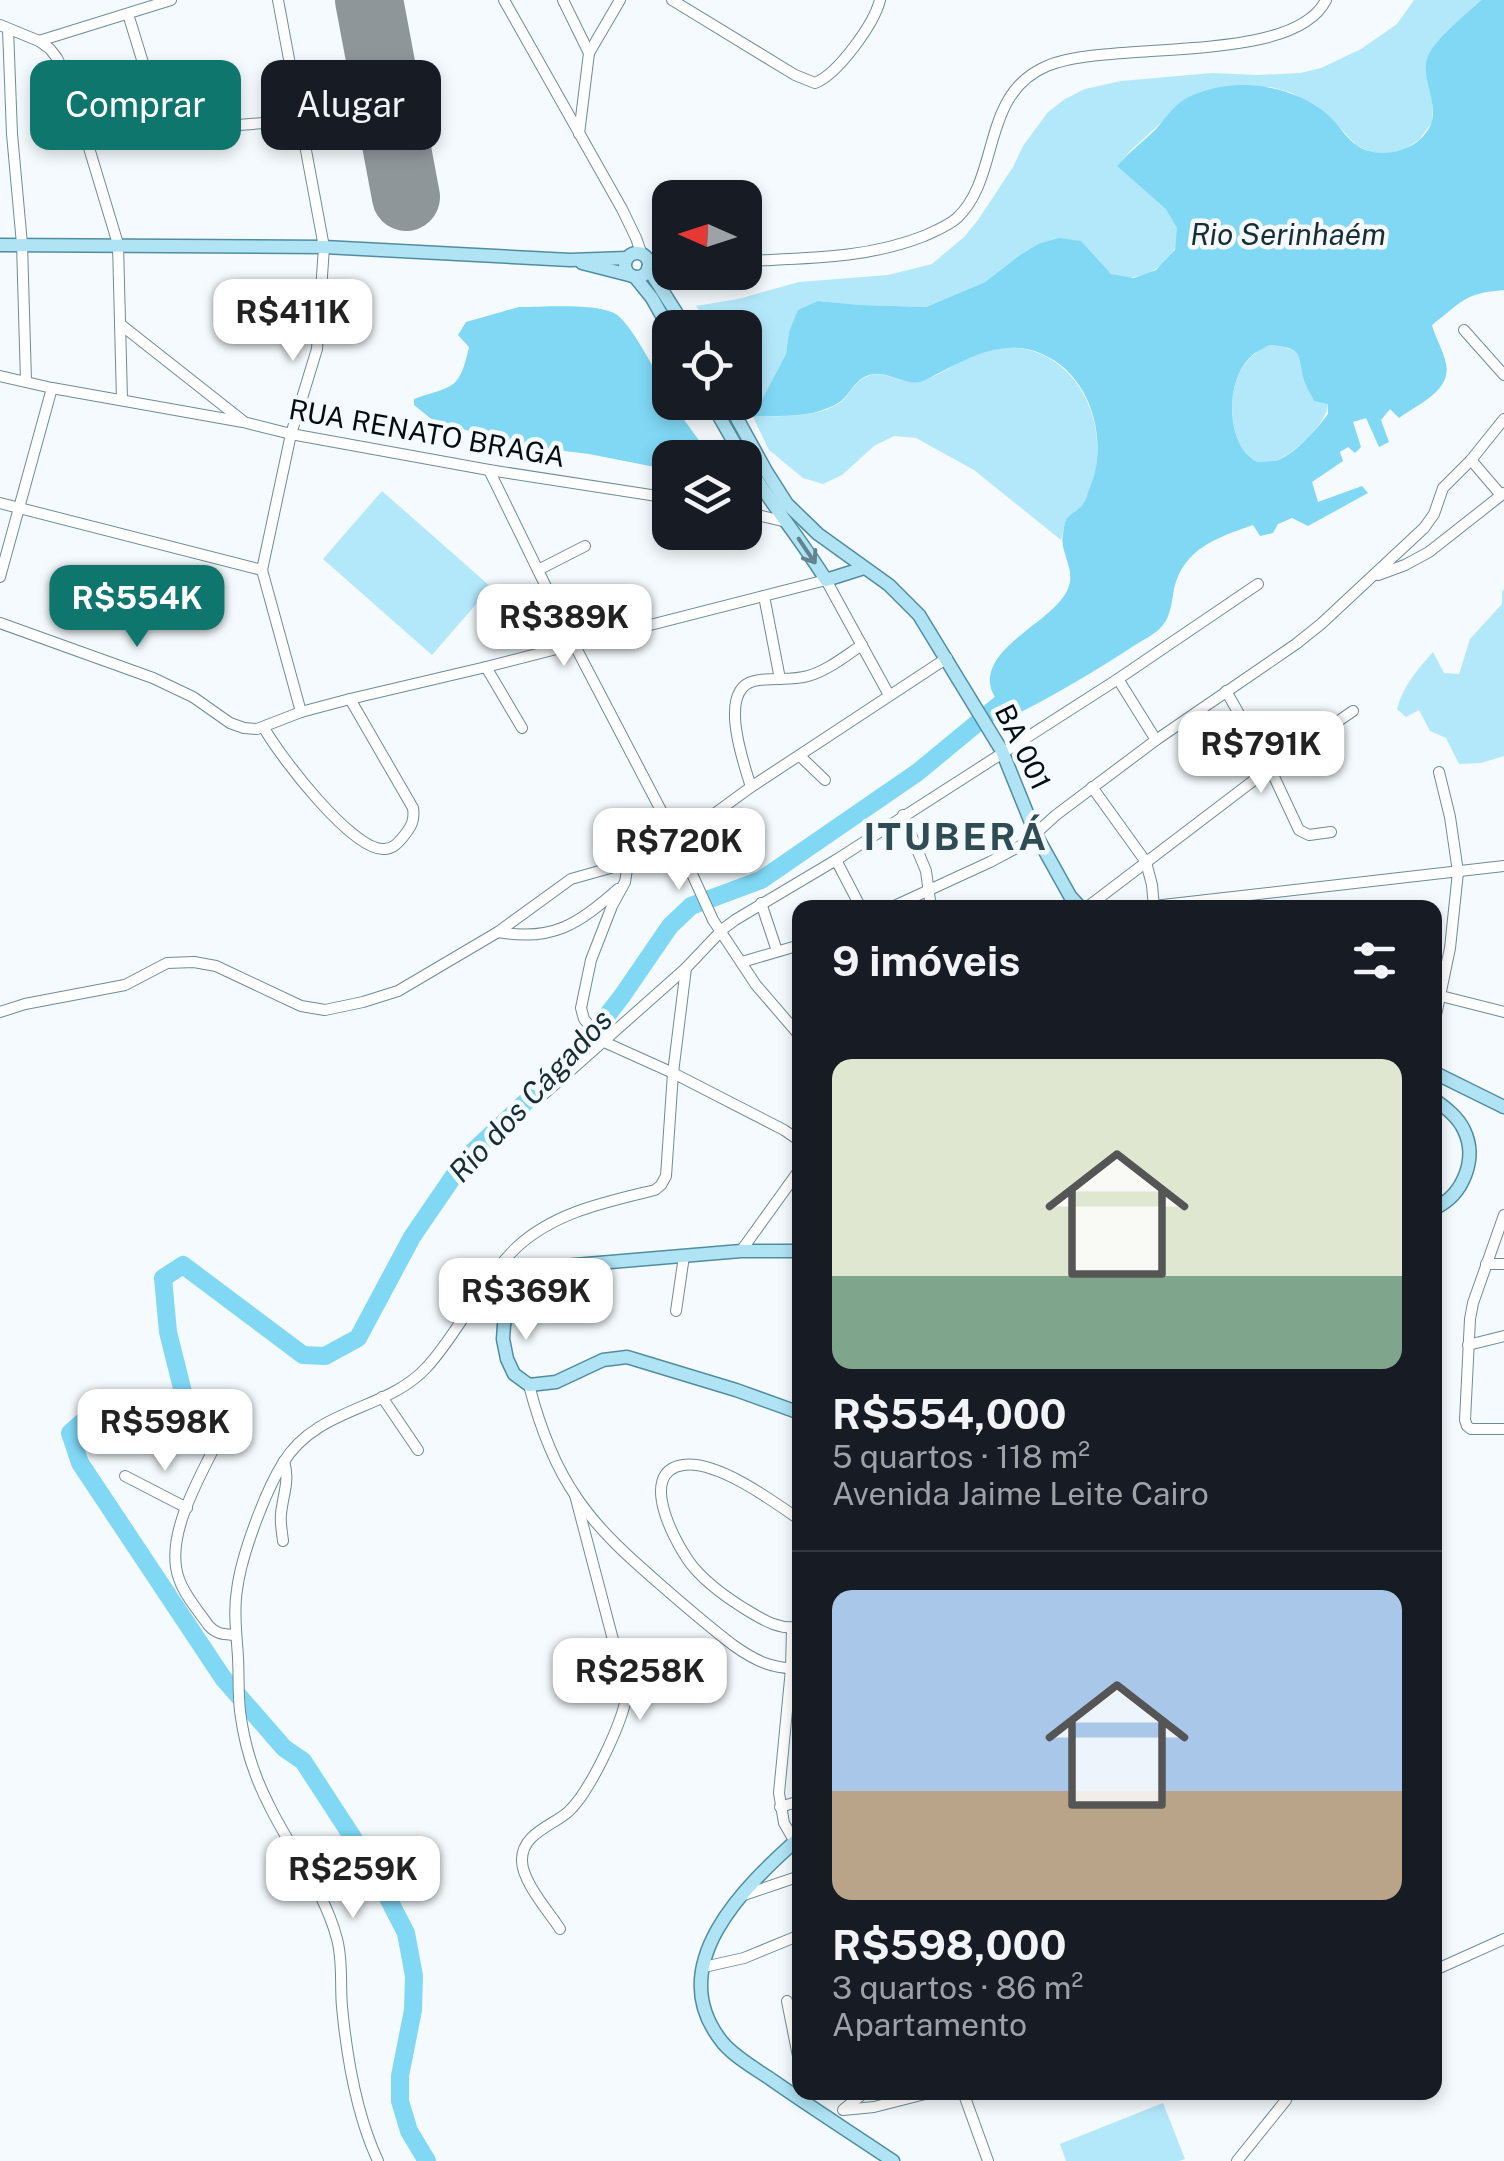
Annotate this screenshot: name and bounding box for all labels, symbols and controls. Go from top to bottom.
chip: Comprar [30,60,241,150]
chip: Alugar [261,60,441,150]
north arrow [652,180,762,290]
map controls [652,180,762,550]
water label: Rio Serinhaém [1190,216,1386,252]
pin: R$411K [212,279,374,364]
text: R$411K [235,293,351,330]
button: locate [652,310,762,420]
street label: RUA RENATO BRAGA [286,392,568,473]
button: layers [652,440,762,550]
one-way arrow [797,536,818,564]
pin: R$554K [56,565,218,650]
text: R$554K [71,579,203,616]
pin: R$389K [483,584,645,669]
text: R$389K [499,598,629,635]
street label: BA 001 [989,699,1058,795]
pin: R$791K [1180,711,1342,796]
text: R$791K [1200,725,1322,762]
pin: R$720K [598,808,760,893]
district label: ITUBERÁ [863,814,1049,859]
text: R$720K [615,822,743,859]
icon: filters [1347,933,1402,988]
text: 9 imóveis [832,936,1020,985]
water label: Rio dos Cágados [441,1002,619,1189]
icon: home [1027,1124,1207,1304]
pin: R$369K [445,1258,607,1343]
text: R$369K [461,1272,591,1309]
pin: R$598K [84,1389,246,1474]
text: R$554,000 [832,1389,1067,1438]
text: R$598K [99,1403,231,1440]
text: 5 quartos · 118 m² [832,1438,1090,1475]
text: Avenida Jaime Leite Cairo [832,1475,1209,1512]
pin: R$258K [559,1638,721,1723]
text: R$258K [575,1652,705,1689]
icon: home [1027,1655,1207,1835]
pin: R$259K [272,1836,434,1921]
text: R$259K [288,1850,418,1887]
text: R$598,000 [832,1920,1066,1969]
text: 3 quartos · 86 m² [832,1969,1083,2006]
text: Apartamento [832,2006,1027,2043]

